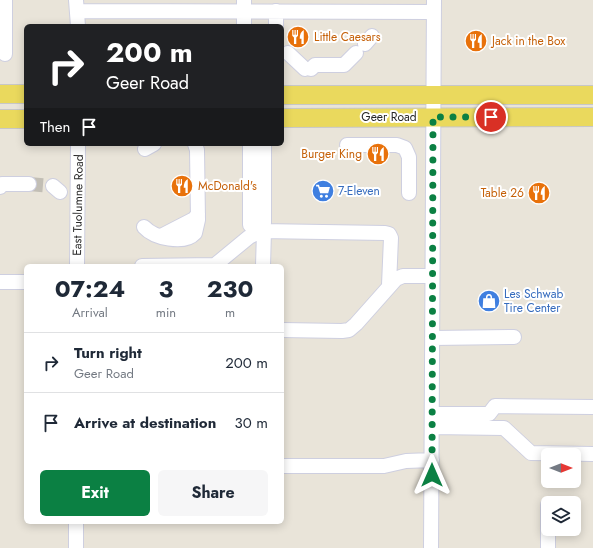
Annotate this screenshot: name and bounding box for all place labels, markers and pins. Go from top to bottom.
restaurant icon: Little Caesars [285,24,311,50]
place label: Little Caesars [314,28,381,46]
restaurant icon: Jack in the Box [463,28,489,54]
place label: Jack in the Box [490,32,566,50]
pin [474,100,508,134]
restaurant icon: Burger King [365,141,391,167]
place label: Burger King [301,145,362,163]
restaurant icon: McDonald's [169,173,195,199]
place label: McDonald's [198,177,257,195]
supermarket icon: 7-Eleven [310,178,336,204]
restaurant icon: Table 26 [526,180,552,206]
place label: 7-Eleven [338,182,380,200]
place label: Table 26 [481,184,524,202]
place label: Les Schwab Tire Center [504,285,564,317]
shop icon: Les Schwab Tire Center [476,288,502,314]

